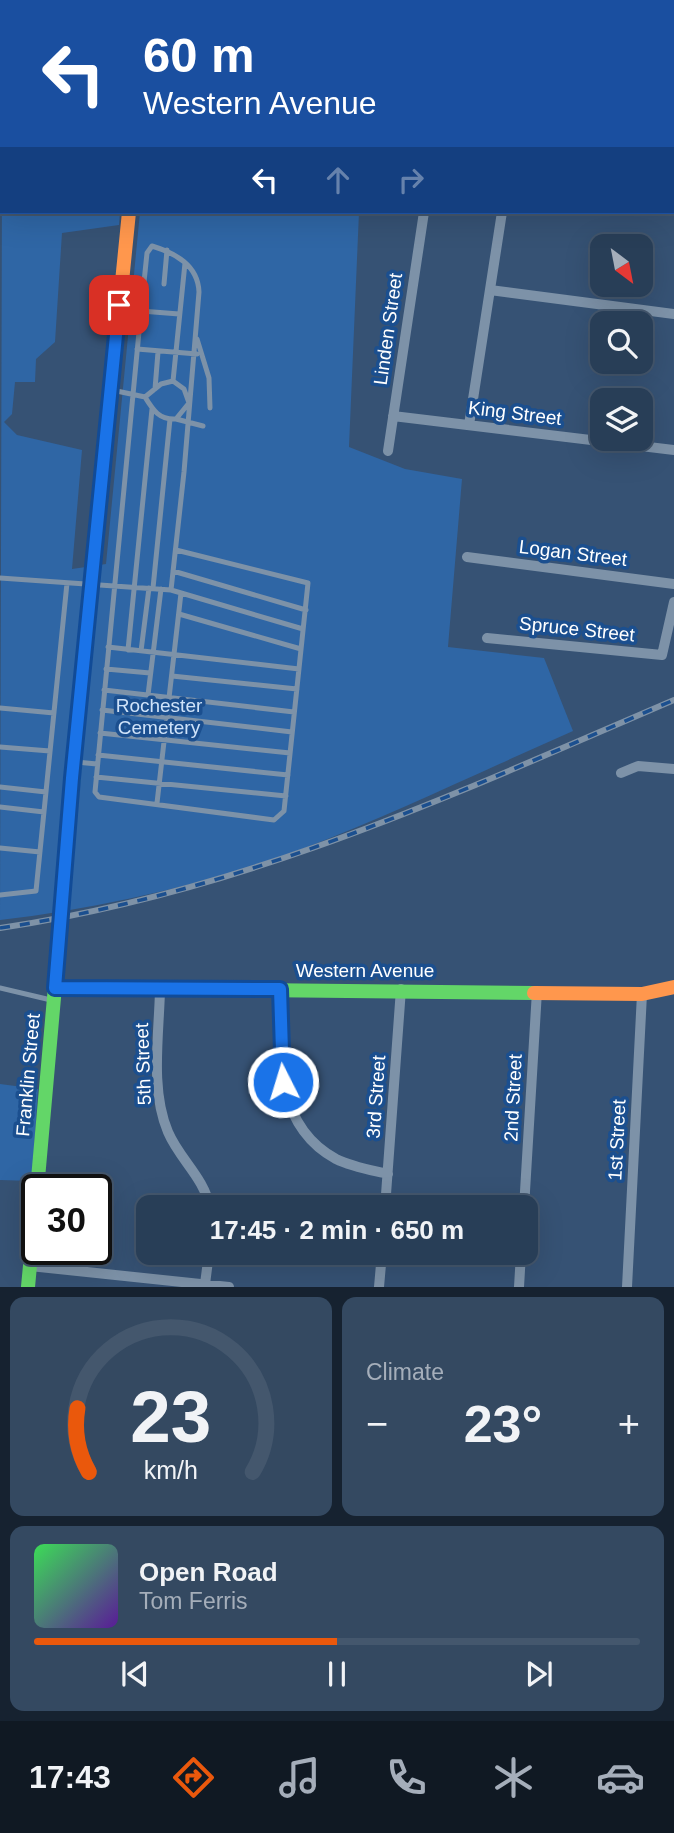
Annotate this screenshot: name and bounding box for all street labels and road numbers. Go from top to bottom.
street label: Linden Street [370,271,406,386]
street label: King Street [467,397,564,429]
street label: Logan Street [518,536,629,570]
street label: Spruce Street [518,612,637,646]
street label: Western Avenue [296,960,434,981]
street label: Franklin Street [12,1012,44,1137]
street label: 5th Street [131,1022,155,1106]
street label: 2nd Street [500,1053,526,1142]
street label: 3rd Street [363,1054,389,1139]
street label: 1st Street [604,1098,630,1181]

